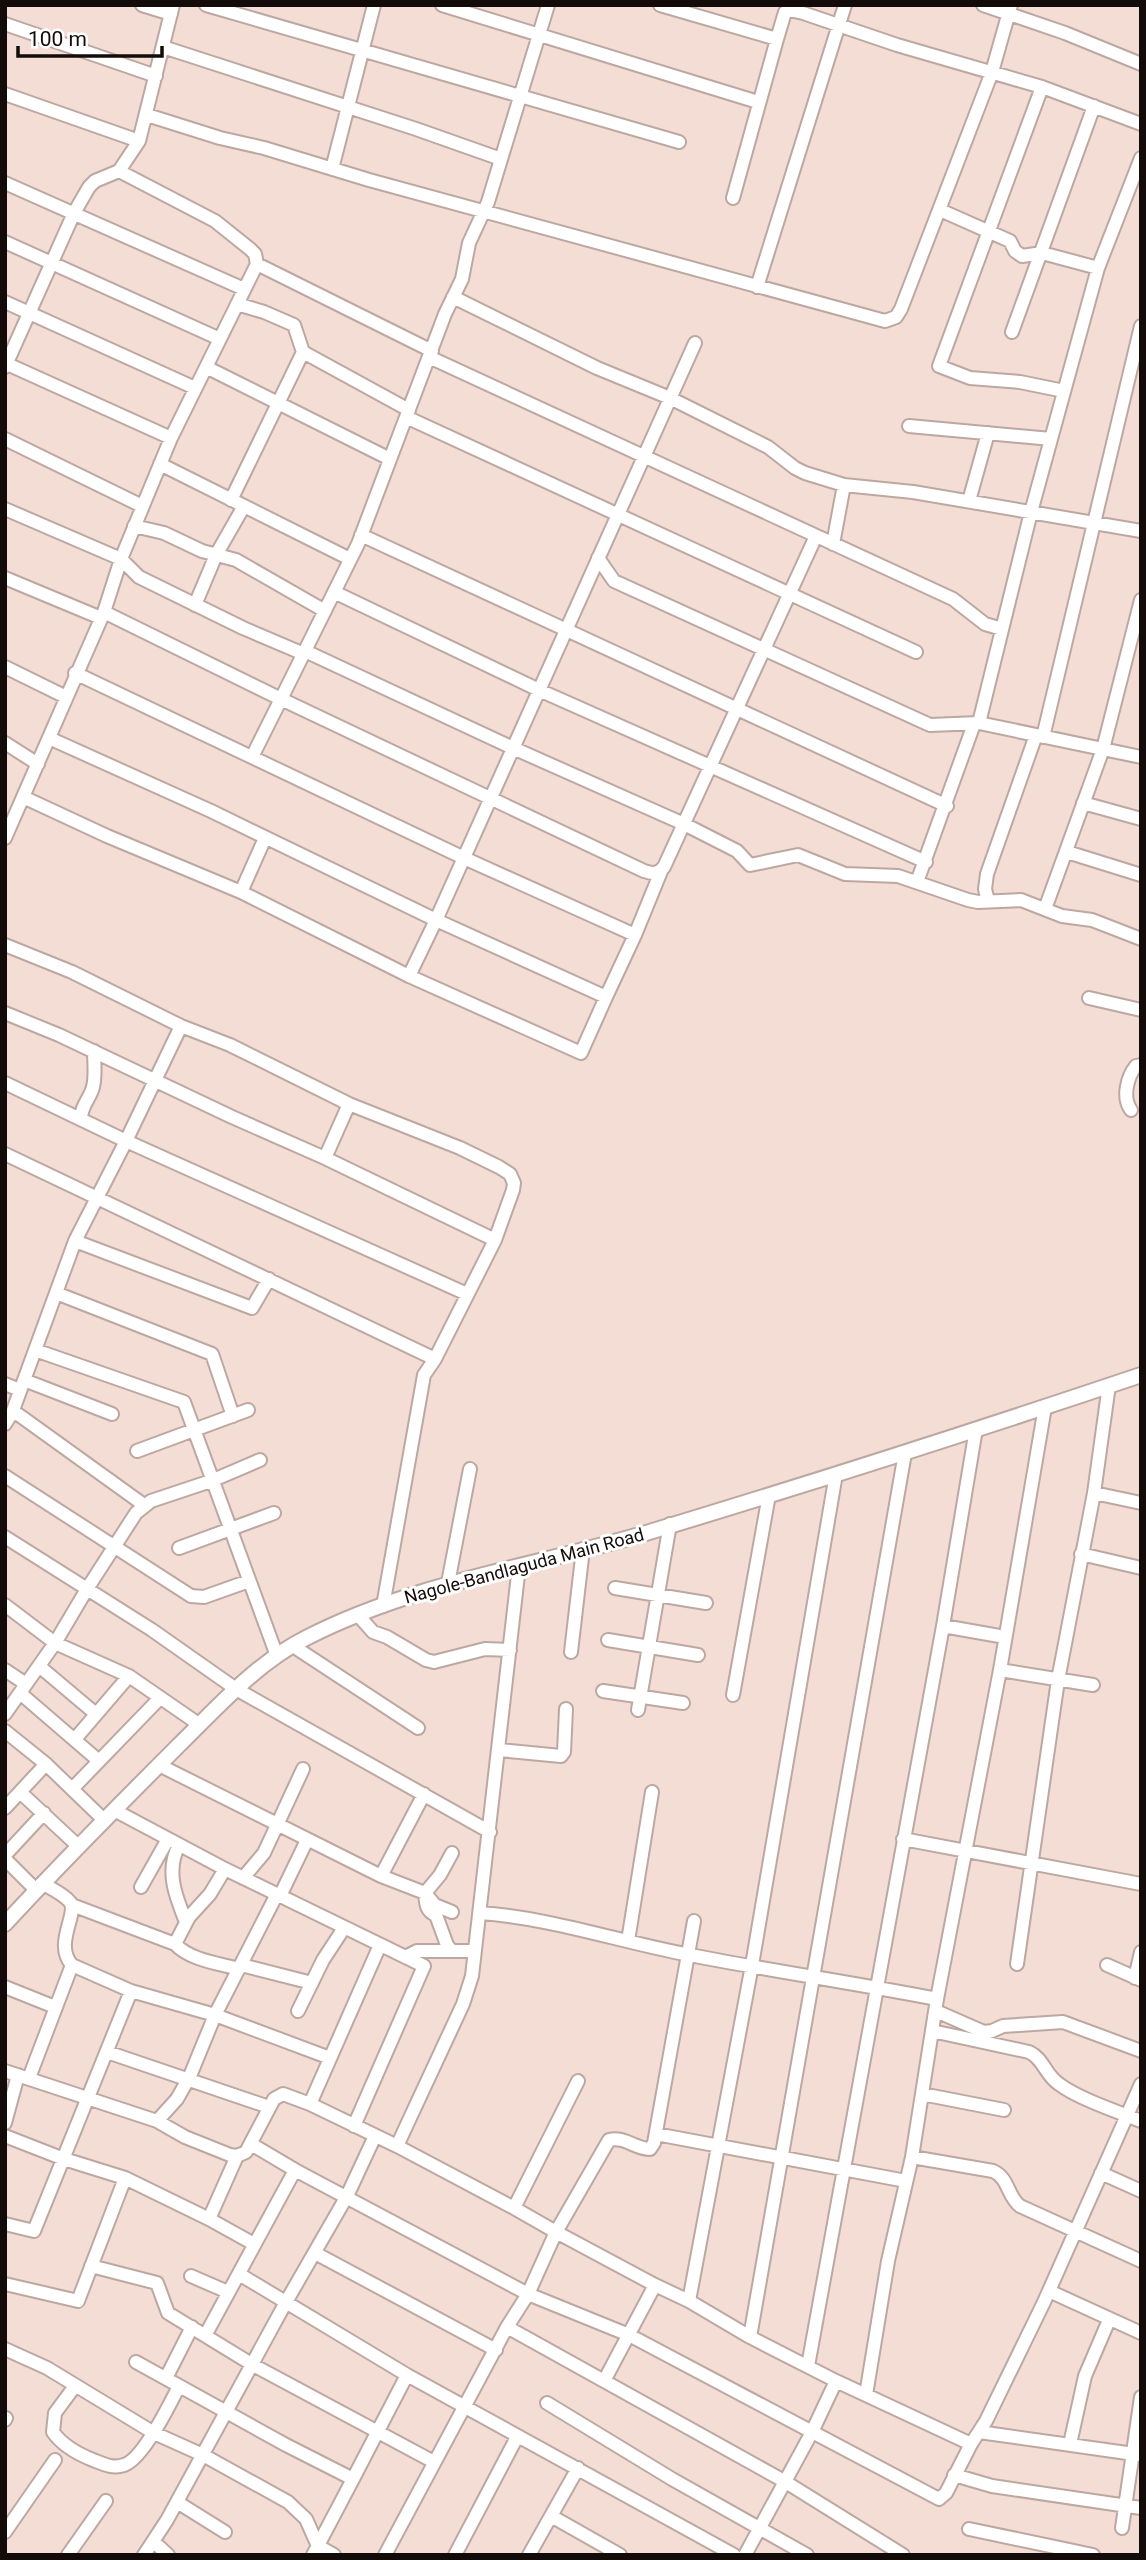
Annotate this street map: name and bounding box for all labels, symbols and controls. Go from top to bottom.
scale bar [18,14,161,58]
text: 100 m [28,27,87,51]
street label: Nagole-Bandlaguda Main Road [402,1523,646,1608]

